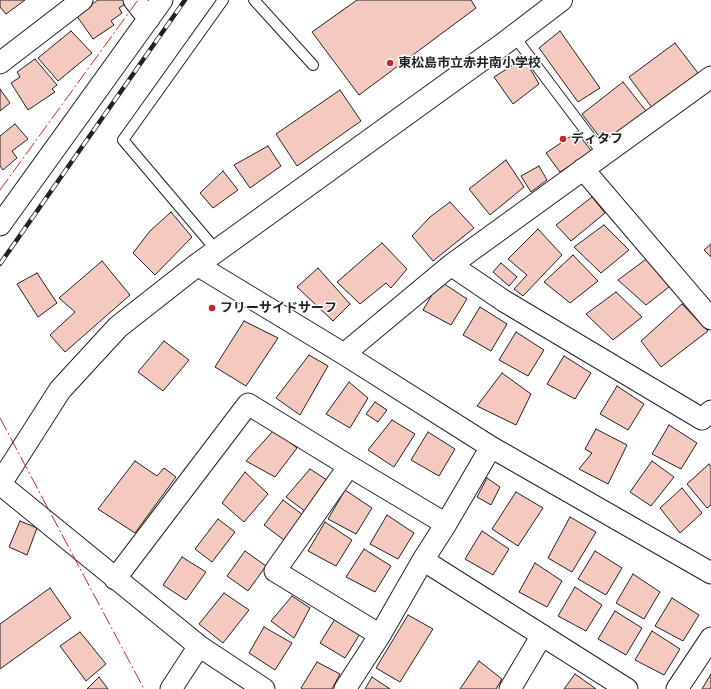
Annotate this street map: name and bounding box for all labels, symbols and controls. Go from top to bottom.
place label: 東松島市立赤井南小学校 [398,55,541,71]
marker: 東松島市立赤井南小学校 [385,58,395,68]
place label: ディタフ [571,131,623,147]
marker: ディタフ [558,134,568,144]
place label: フリーサイドサーフ [220,300,337,316]
marker: フリーサイドサーフ [207,303,217,313]

